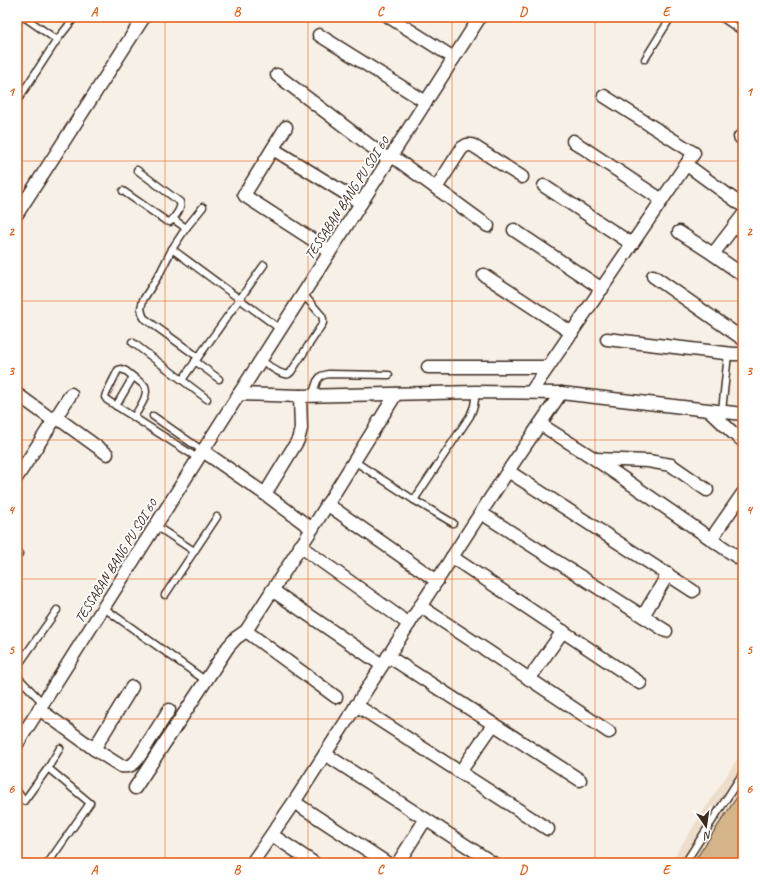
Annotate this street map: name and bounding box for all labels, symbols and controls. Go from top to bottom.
text: A [91,4,99,20]
text: B [234,4,242,20]
text: C [377,4,385,20]
text: D [519,4,528,20]
text: E [663,4,672,20]
text: 1 [8,84,16,100]
text: 1 [746,84,754,100]
street label: TESSABAN BANG PU SOI 60 [301,132,394,263]
text: 2 [8,224,15,240]
text: 2 [746,224,753,240]
text: 3 [8,363,15,379]
text: 3 [746,363,753,379]
street label: TESSABAN BANG PU SOI 60 [71,494,162,626]
text: 4 [8,502,16,518]
text: 4 [746,502,754,518]
text: 5 [8,642,15,658]
text: 5 [746,642,753,658]
text: 6 [8,781,15,797]
text: 6 [746,781,753,797]
north arrow [686,806,726,846]
text: N [701,828,713,844]
text: A [91,862,99,878]
text: B [234,862,242,878]
text: C [377,862,385,878]
text: D [519,862,528,878]
text: E [663,862,672,878]

